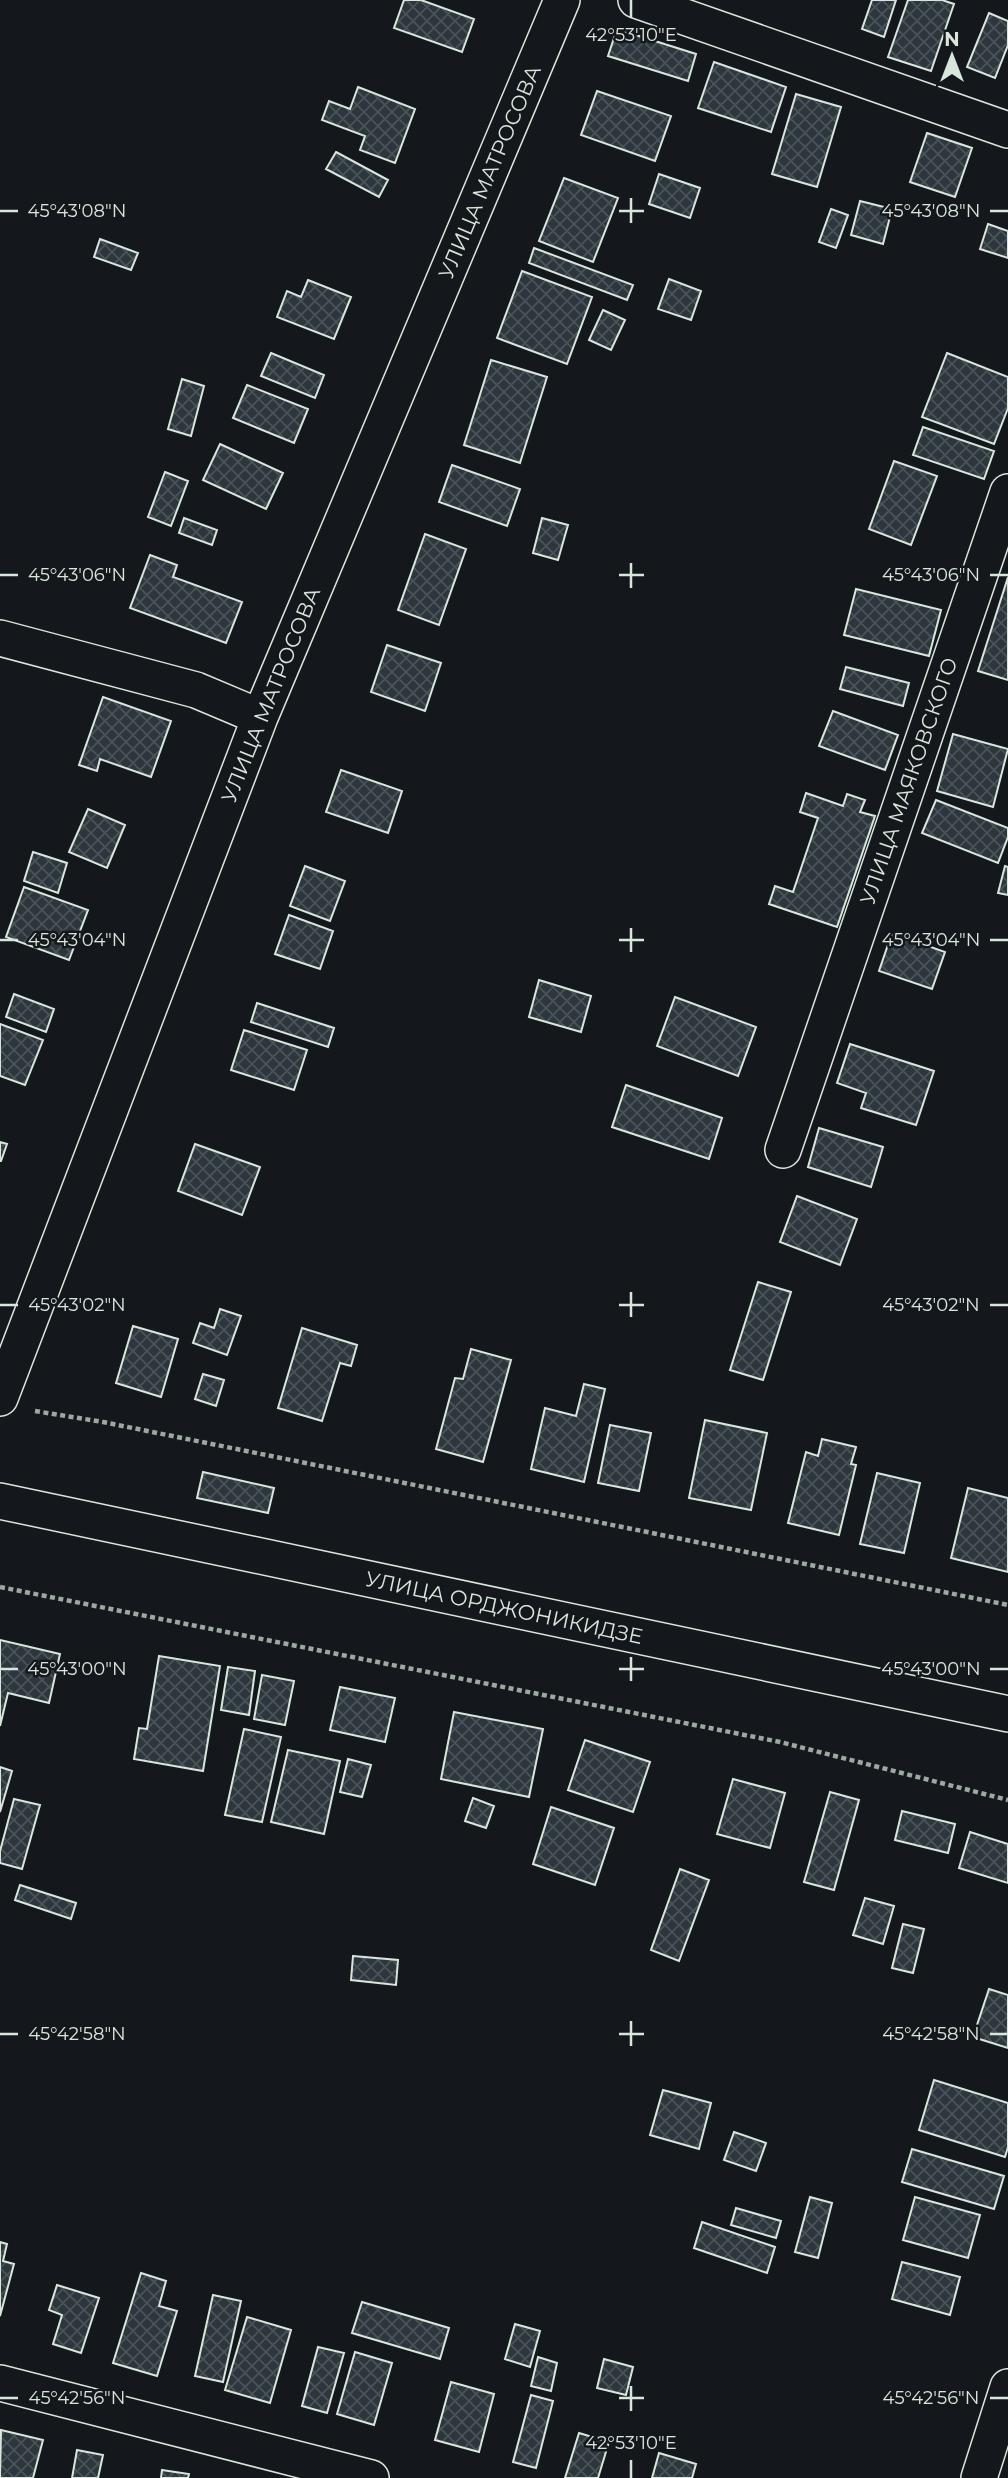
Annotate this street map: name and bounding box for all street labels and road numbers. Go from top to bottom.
street label: УЛИЦА МАТРОСОВА [433,61,546,282]
street label: УЛИЦА МАТРОСОВА [216,583,325,806]
street label: УЛИЦА МАЯКОВСКОГО [854,654,963,908]
street label: УЛИЦА ОРДЖОНИКИДЗЕ [363,1566,645,1649]

